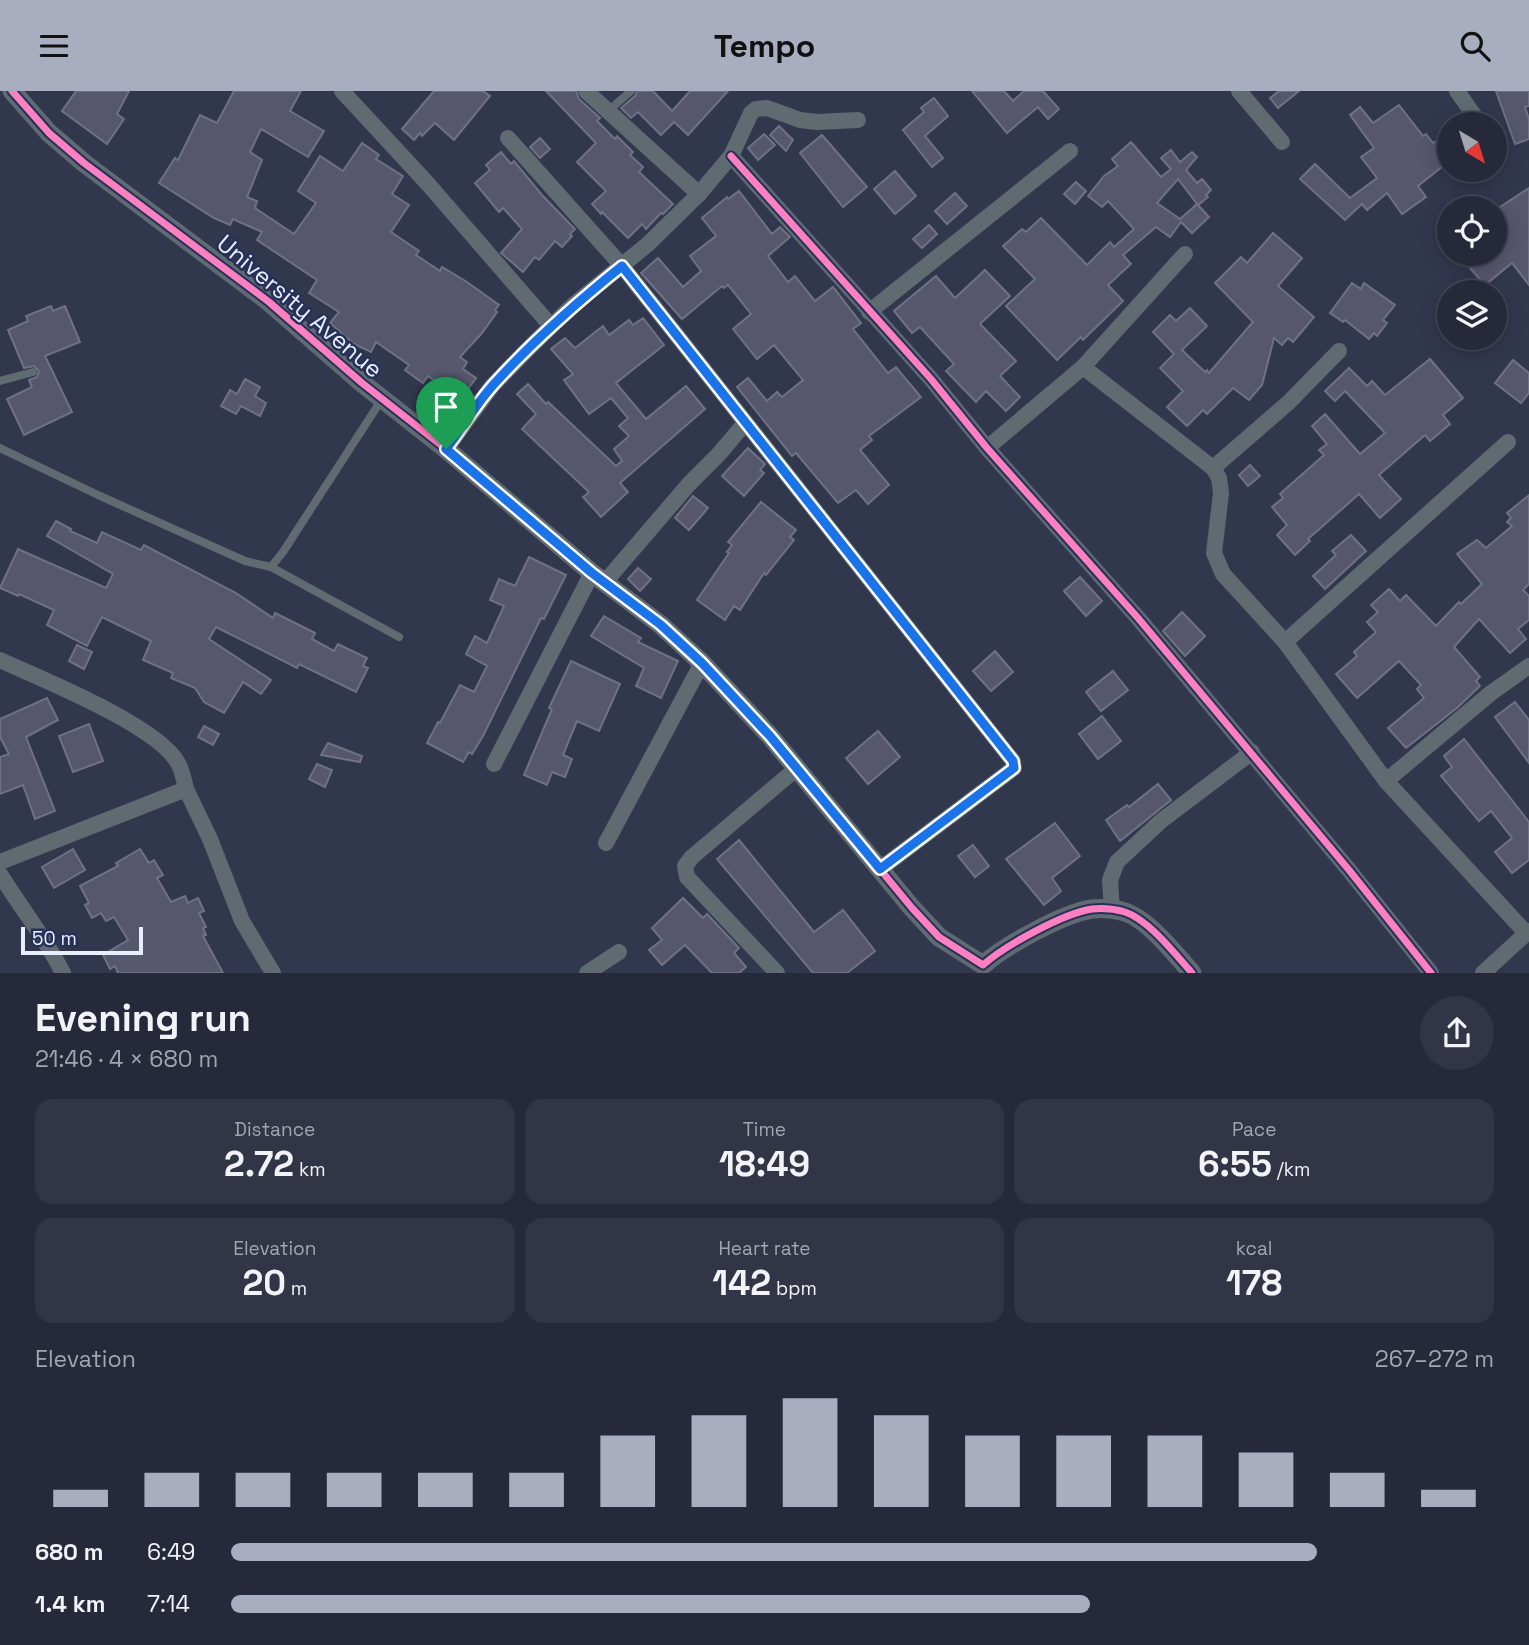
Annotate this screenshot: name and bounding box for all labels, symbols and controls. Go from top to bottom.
text: Tempo [714,26,815,66]
icon: menu [35,27,73,65]
icon: search [1456,27,1494,65]
north arrow [1437,112,1507,182]
map controls [1437,112,1507,350]
button: locate [1437,196,1507,266]
street label: University Avenue [211,228,389,384]
button: layers [1437,280,1507,350]
pin [416,377,476,449]
icon: arrive [427,388,465,426]
scale bar [21,924,144,956]
text: 50 m [32,926,77,951]
text: Evening run [35,994,251,1042]
button: share [1420,996,1494,1070]
text: 21:46 · 4 × 680 m [35,1044,218,1074]
text: Distance [234,1117,315,1142]
text: Time [743,1117,786,1142]
text: Pace [1232,1117,1276,1142]
text: 2.72 [224,1142,294,1186]
text: 18:49 [719,1142,810,1186]
text: 6:55 [1198,1142,1272,1186]
text: km [294,1157,326,1182]
text: /km [1272,1157,1310,1182]
text: Elevation [233,1236,316,1261]
text: Heart rate [718,1236,811,1261]
text: kcal [1236,1236,1272,1261]
text: 20 [242,1261,286,1305]
text: 142 [712,1261,771,1305]
text: 178 [1226,1261,1282,1305]
text: m [286,1276,307,1301]
text: bpm [771,1276,817,1301]
text: Elevation [35,1344,136,1374]
text: 267–272 m [1375,1344,1494,1374]
text: 680 m [35,1537,103,1567]
text: 6:49 [147,1537,195,1567]
text: 1.4 km [35,1589,105,1619]
text: 7:14 [147,1589,190,1619]

